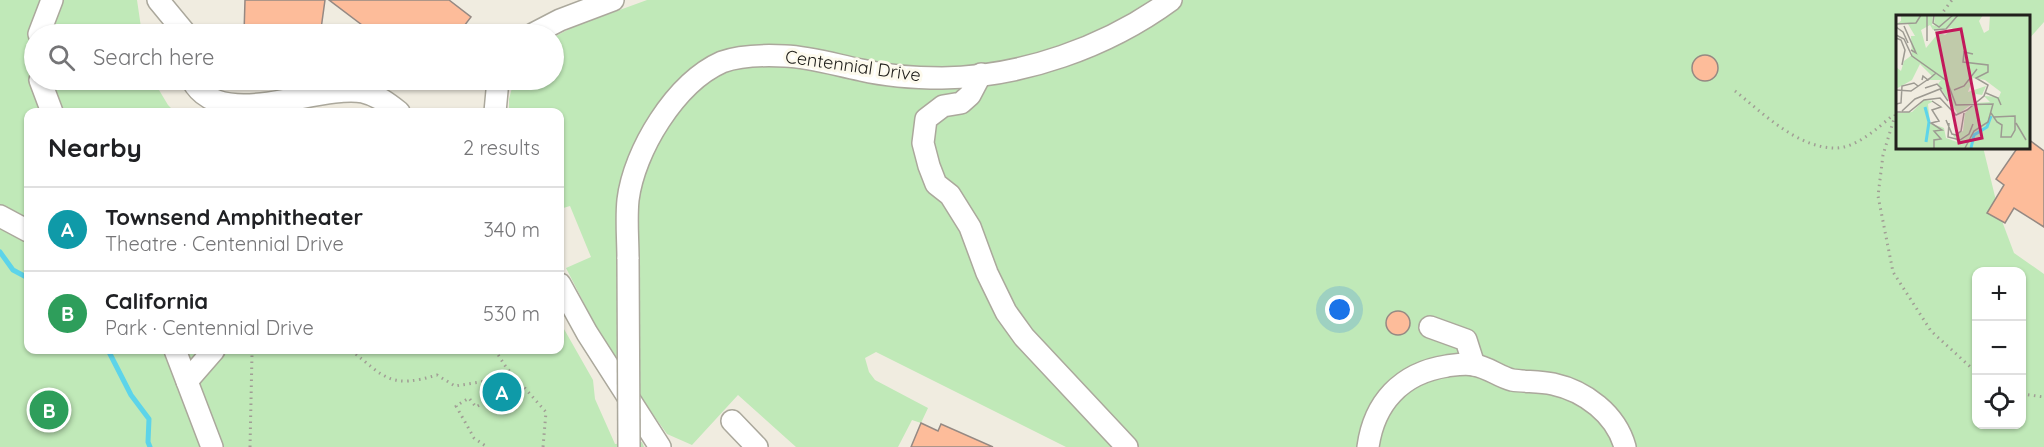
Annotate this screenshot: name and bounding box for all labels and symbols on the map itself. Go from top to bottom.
inset map [1896,15,2029,148]
street label: Centennial Drive [784,45,922,86]
your location [1325,295,1354,324]
pin: A [482,370,522,414]
pin: B [29,388,68,432]

